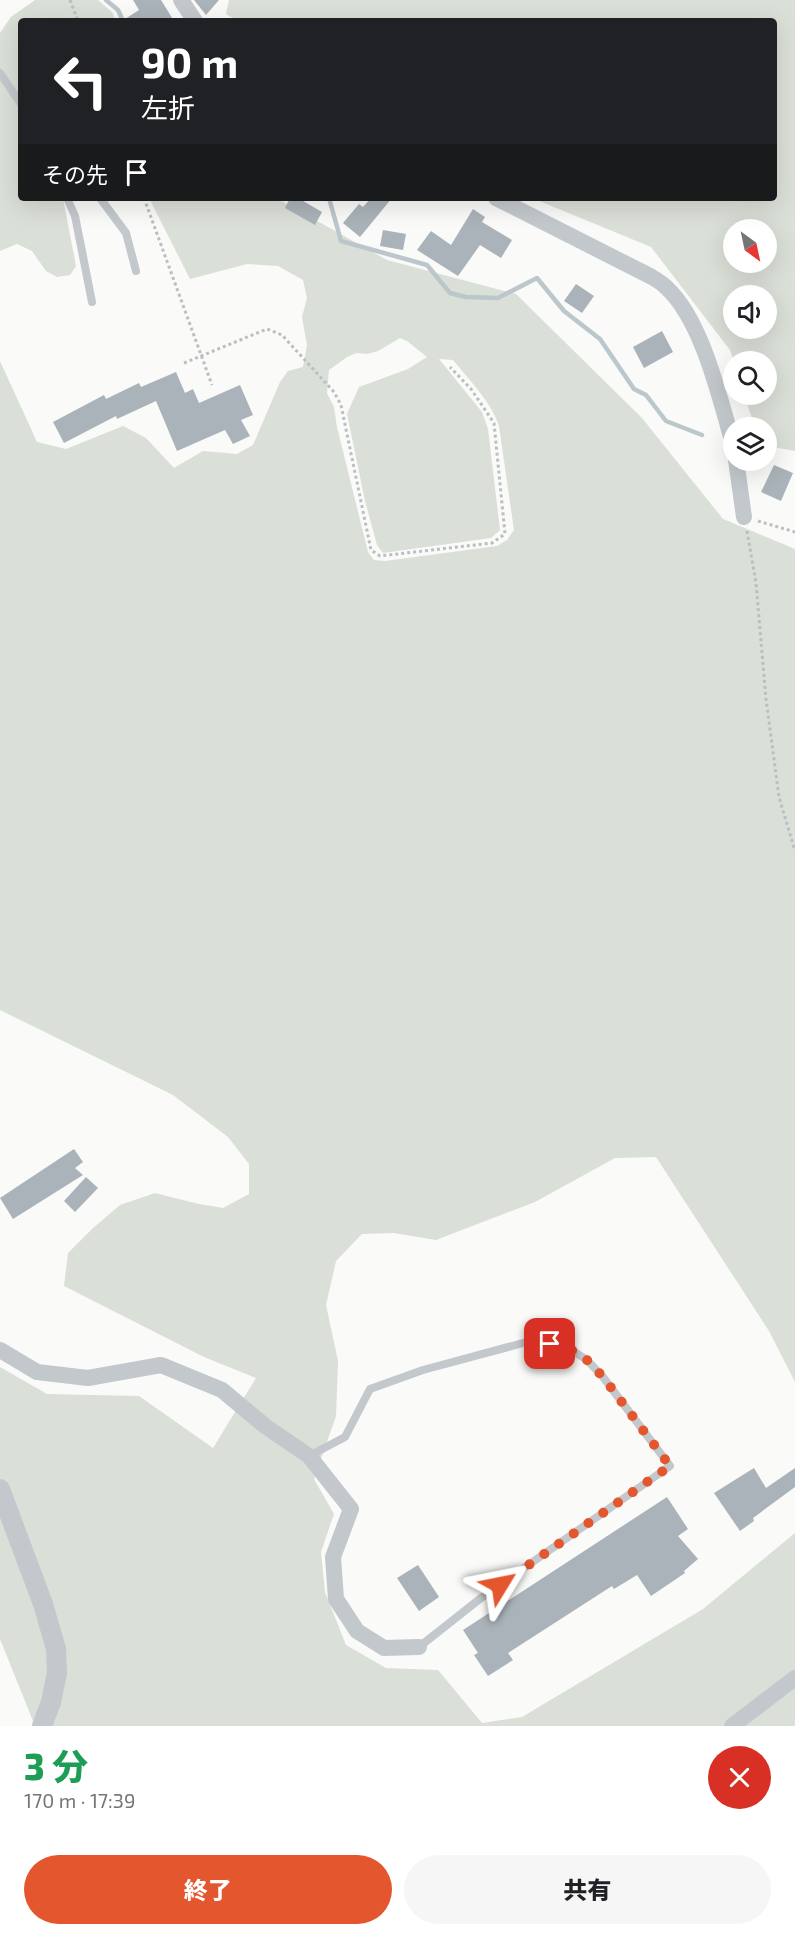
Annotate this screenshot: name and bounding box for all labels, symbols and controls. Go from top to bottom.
text: 90 m [141,36,238,86]
icon: left [42,42,120,120]
text: 左折 [141,91,195,123]
icon: arrive [120,156,153,189]
text: その先 [42,161,108,187]
north arrow [723,219,777,273]
map controls [723,219,777,471]
button: sound [723,285,777,339]
button: search [723,351,777,405]
button: layers [723,417,777,471]
pin [524,1318,575,1369]
icon: arrive [533,1327,566,1360]
position arrow [468,1553,532,1617]
text: 3 分 [24,1744,88,1787]
button: close [708,1746,771,1809]
text: 170 m · 17:39 [24,1788,135,1812]
button: 終了 [24,1855,392,1924]
button: 共有 [404,1855,771,1924]

